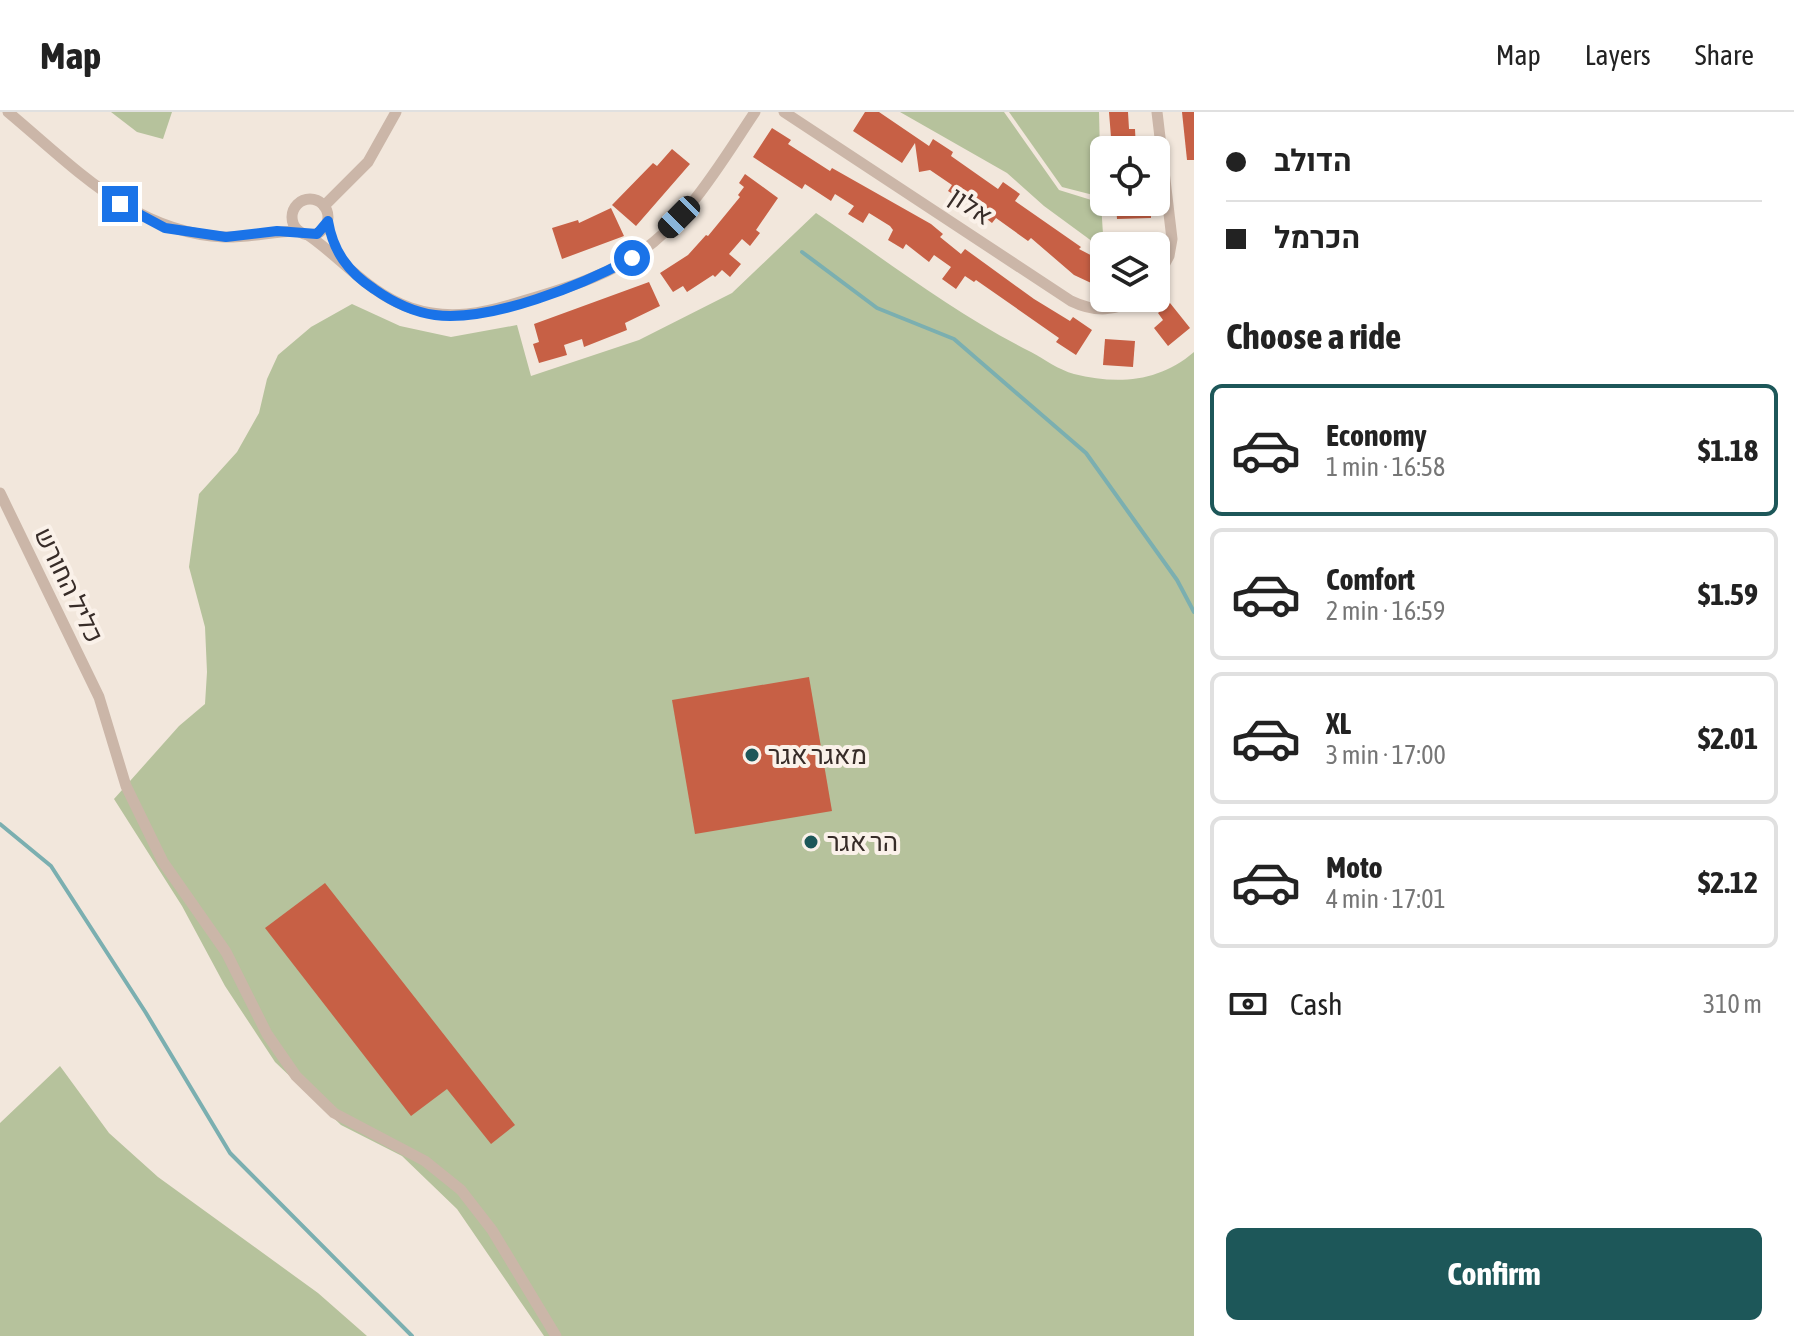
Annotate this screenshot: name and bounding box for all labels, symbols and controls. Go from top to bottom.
text: Map [40,34,101,77]
text: Map [1496,39,1541,71]
text: Layers [1585,39,1651,71]
text: Share [1695,39,1754,71]
map controls [1090,136,1170,312]
button: locate [1090,136,1170,216]
text: הדולב [1274,143,1352,177]
street label: אלון [944,181,998,231]
route end [102,186,138,222]
car [654,192,704,242]
text: הכרמל [1274,220,1360,254]
button: layers [1090,232,1170,312]
route start [614,240,650,276]
text: Choose a ride [1226,315,1401,357]
icon: car [1230,414,1302,486]
text: Economy [1326,418,1427,452]
text: $1.18 [1698,433,1758,467]
text: 1 min · 16:58 [1326,452,1445,482]
street label: כליל החורש [28,523,110,647]
icon: car [1230,558,1302,630]
text: Comfort [1326,562,1415,596]
text: $1.59 [1698,577,1758,611]
text: 2 min · 16:59 [1326,596,1445,626]
icon: car [1230,702,1302,774]
text: XL [1326,706,1351,740]
text: $2.01 [1698,721,1758,755]
place label: מאגר אגר [768,740,867,770]
text: 3 min · 17:00 [1326,740,1446,770]
marker: מאגר אגר [743,746,761,764]
place label: הר אגר [827,827,898,857]
marker: הר אגר [802,833,820,851]
icon: car [1230,846,1302,918]
text: Moto [1326,850,1383,884]
text: $2.12 [1698,865,1758,899]
text: 4 min · 17:01 [1326,884,1446,914]
icon: cash [1226,982,1270,1026]
text: Cash [1290,987,1343,1021]
text: 310 m [1703,989,1762,1019]
button: Confirm [1226,1228,1762,1320]

